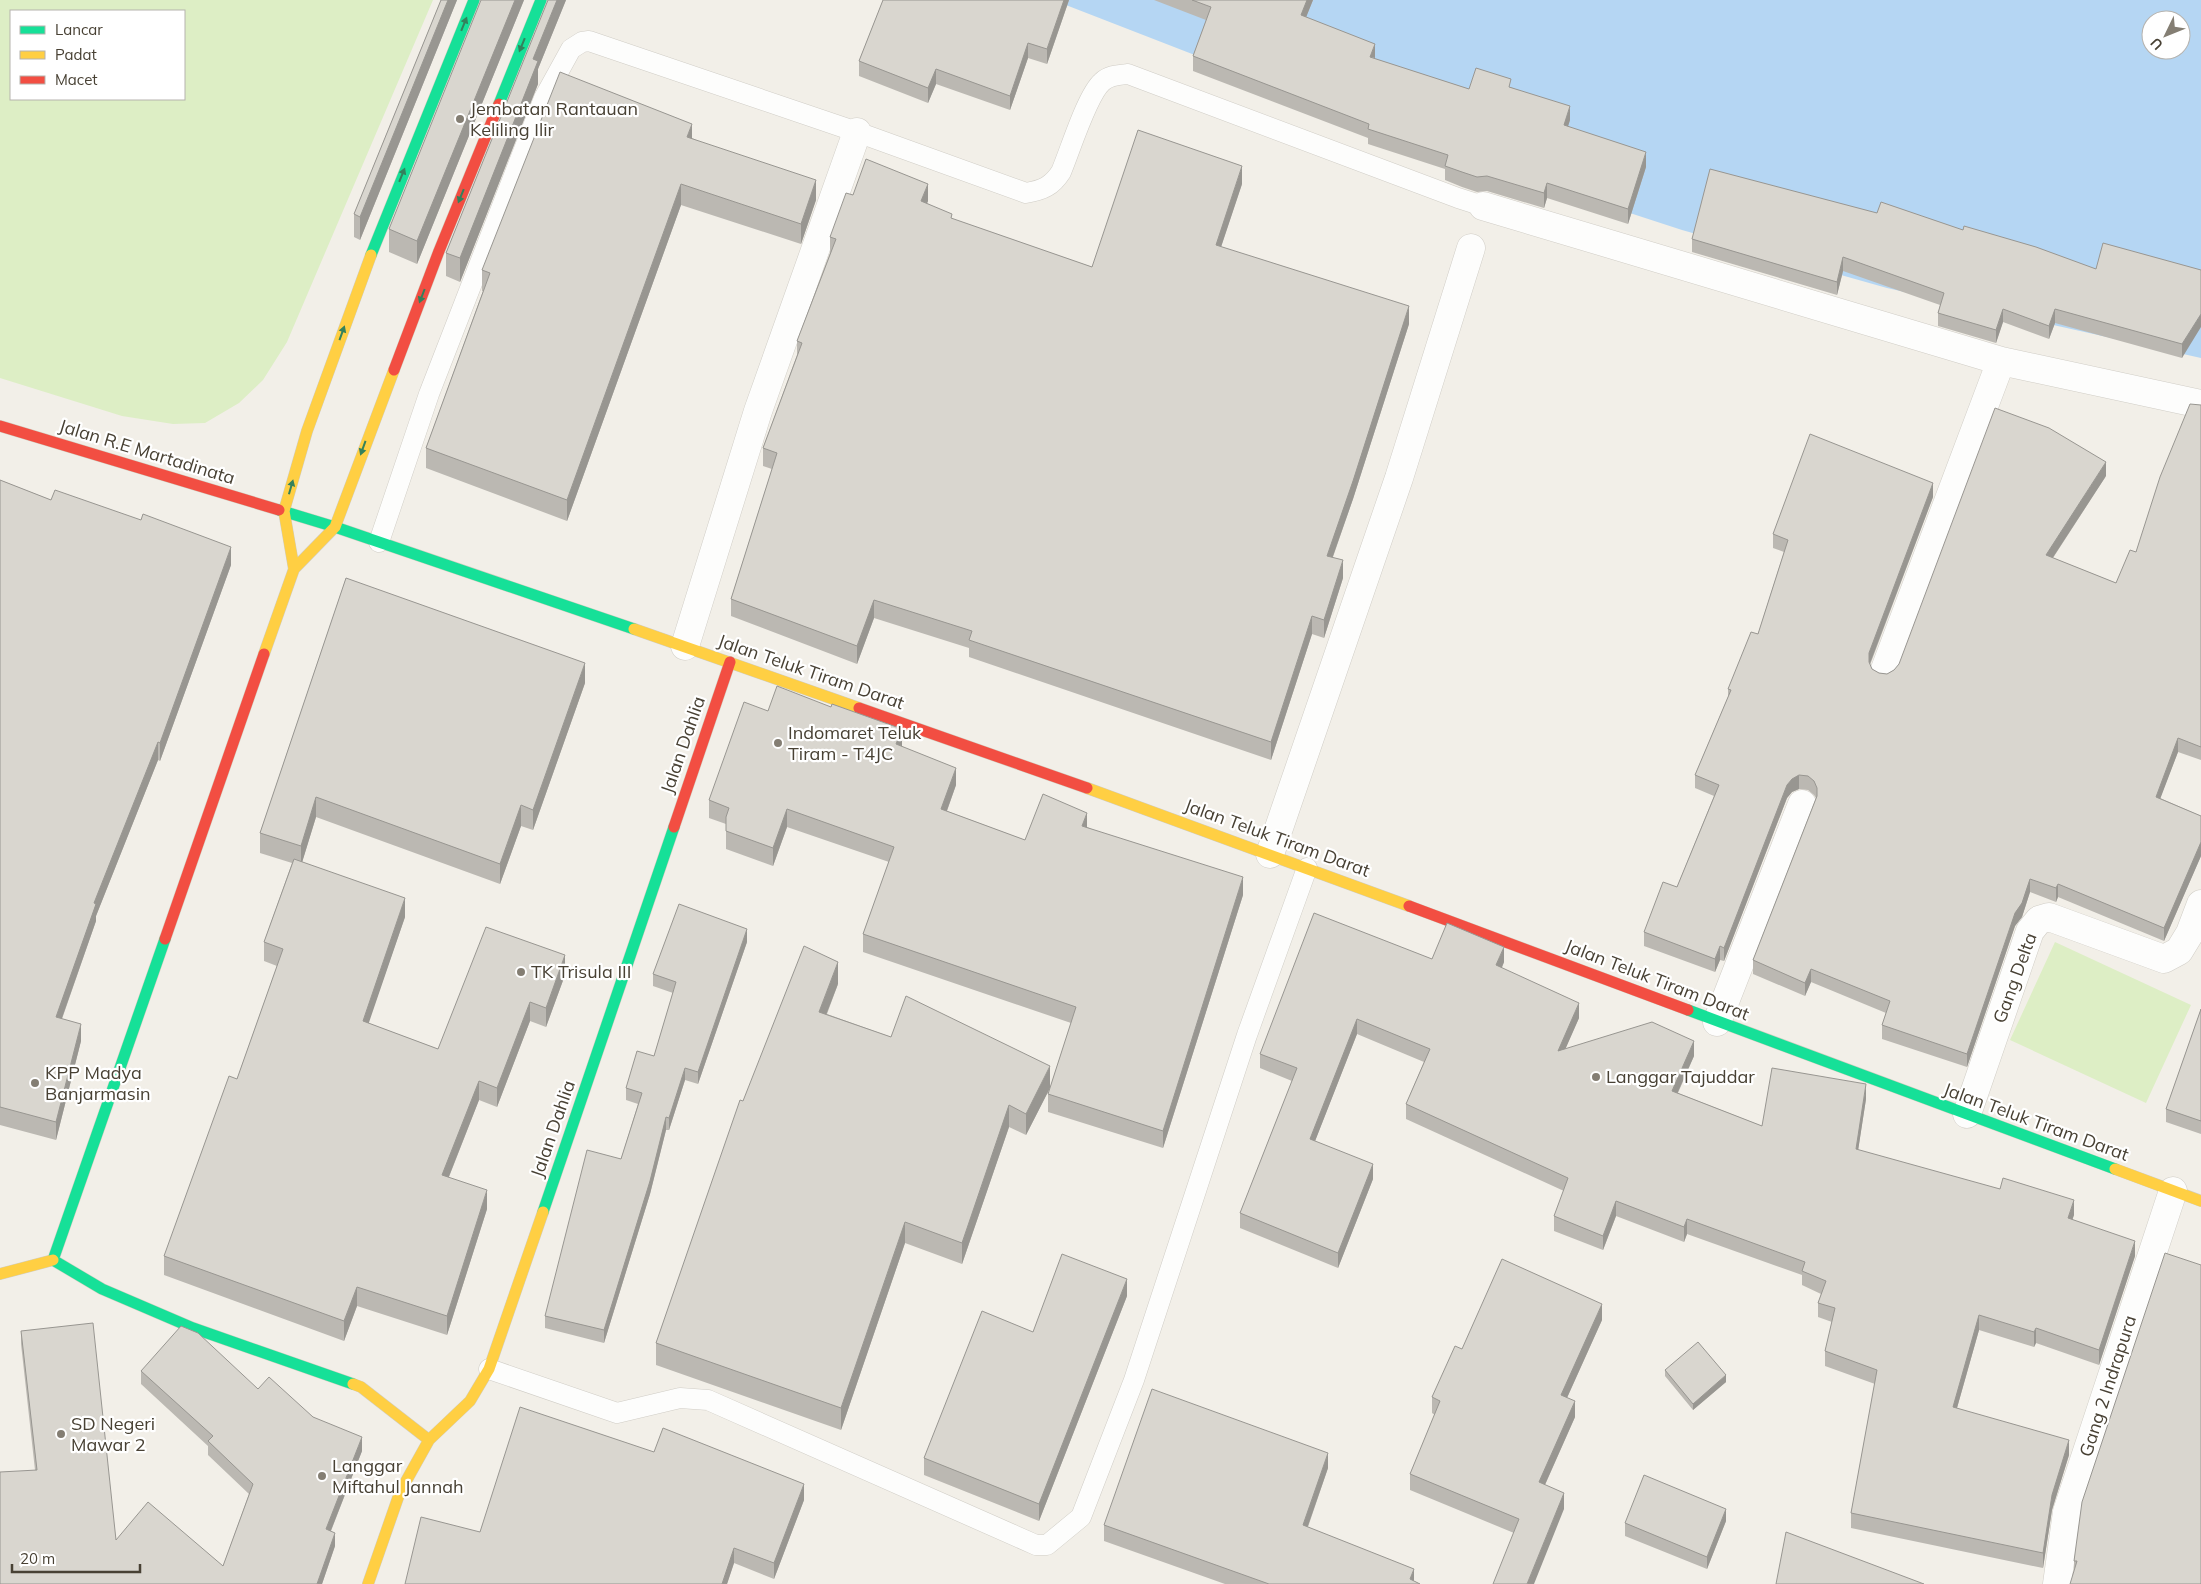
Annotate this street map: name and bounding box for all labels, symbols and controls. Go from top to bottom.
legend [10,10,185,100]
north arrow [2141,10,2191,60]
one-way arrow [460,17,468,31]
text: Lancar [55,20,103,39]
text: U [2146,34,2167,54]
one-way arrow [518,38,526,52]
text: Padat [55,45,97,64]
text: Macet [55,70,98,89]
place label: Jembatan Rantauan Keliling Ilir [470,97,638,141]
marker: Jembatan Rantauan Keliling Ilir [454,113,466,125]
one-way arrow [398,167,406,182]
one-way arrow [457,189,465,203]
one-way arrow [418,289,426,304]
one-way arrow [339,326,346,341]
street label: Jalan R.E Martadinata [56,414,238,489]
one-way arrow [359,441,367,455]
one-way arrow [287,480,295,495]
street label: Jalan Teluk Tiram Darat [715,629,907,714]
street label: Jalan Dahlia [655,693,710,796]
place label: Indomaret Teluk Tiram - T4JC [788,721,922,765]
marker: Indomaret Teluk Tiram - T4JC [772,737,784,749]
street label: Jalan Teluk Tiram Darat [1181,793,1373,882]
street label: Gang Delta [1988,929,2042,1026]
street label: Jalan Teluk Tiram Darat [1562,934,1753,1025]
place label: TK Trisula III [531,960,631,983]
marker: TK Trisula III [515,966,527,978]
place label: KPP Madya Banjarmasin [45,1061,151,1105]
place label: Langgar Tajuddar [1606,1065,1755,1088]
marker: Langgar Tajuddar [1590,1071,1602,1083]
marker: KPP Madya Banjarmasin [29,1077,41,1089]
street label: Jalan Dahlia [525,1077,580,1180]
street label: Jalan Teluk Tiram Darat [1940,1077,2132,1166]
street label: Gang 2 Indrapura [2074,1312,2141,1459]
place label: SD Negeri Mawar 2 [71,1412,155,1456]
marker: SD Negeri Mawar 2 [55,1428,67,1440]
place label: Langgar Miftahul Jannah [332,1454,464,1498]
marker: Langgar Miftahul Jannah [316,1470,328,1482]
scale bar [12,1542,140,1574]
text: 20 m [20,1549,55,1568]

